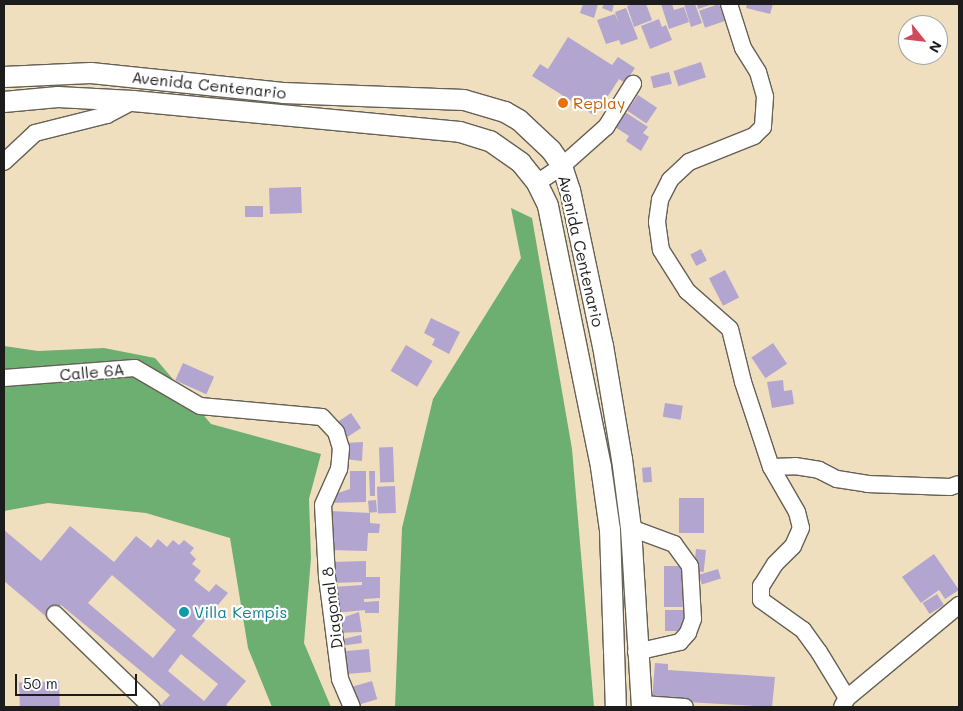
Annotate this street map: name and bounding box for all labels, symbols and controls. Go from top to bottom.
north arrow [898,15,948,65]
text: N [925,38,947,56]
street label: Avenida Centenario [131,67,287,103]
place label: Replay [573,93,625,113]
marker: Replay [557,97,569,109]
street label: Avenida Centenario [554,173,608,329]
street label: Calle 6A [59,360,125,384]
street label: Diagonal 8 [317,566,347,650]
place label: Villa Kempis [194,602,287,622]
marker: Villa Kempis [178,606,190,618]
scale bar [18,664,140,696]
text: 50 m [23,673,58,693]

